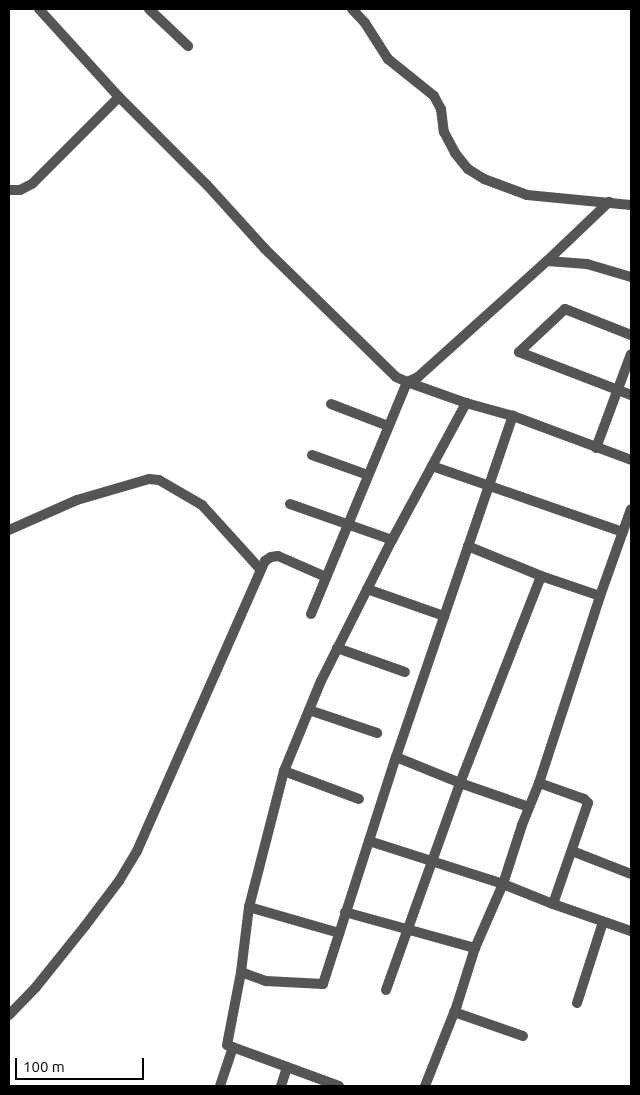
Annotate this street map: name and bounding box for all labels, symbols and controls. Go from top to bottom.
scale bar [18,1048,146,1080]
text: 100 m [23,1058,65,1075]

